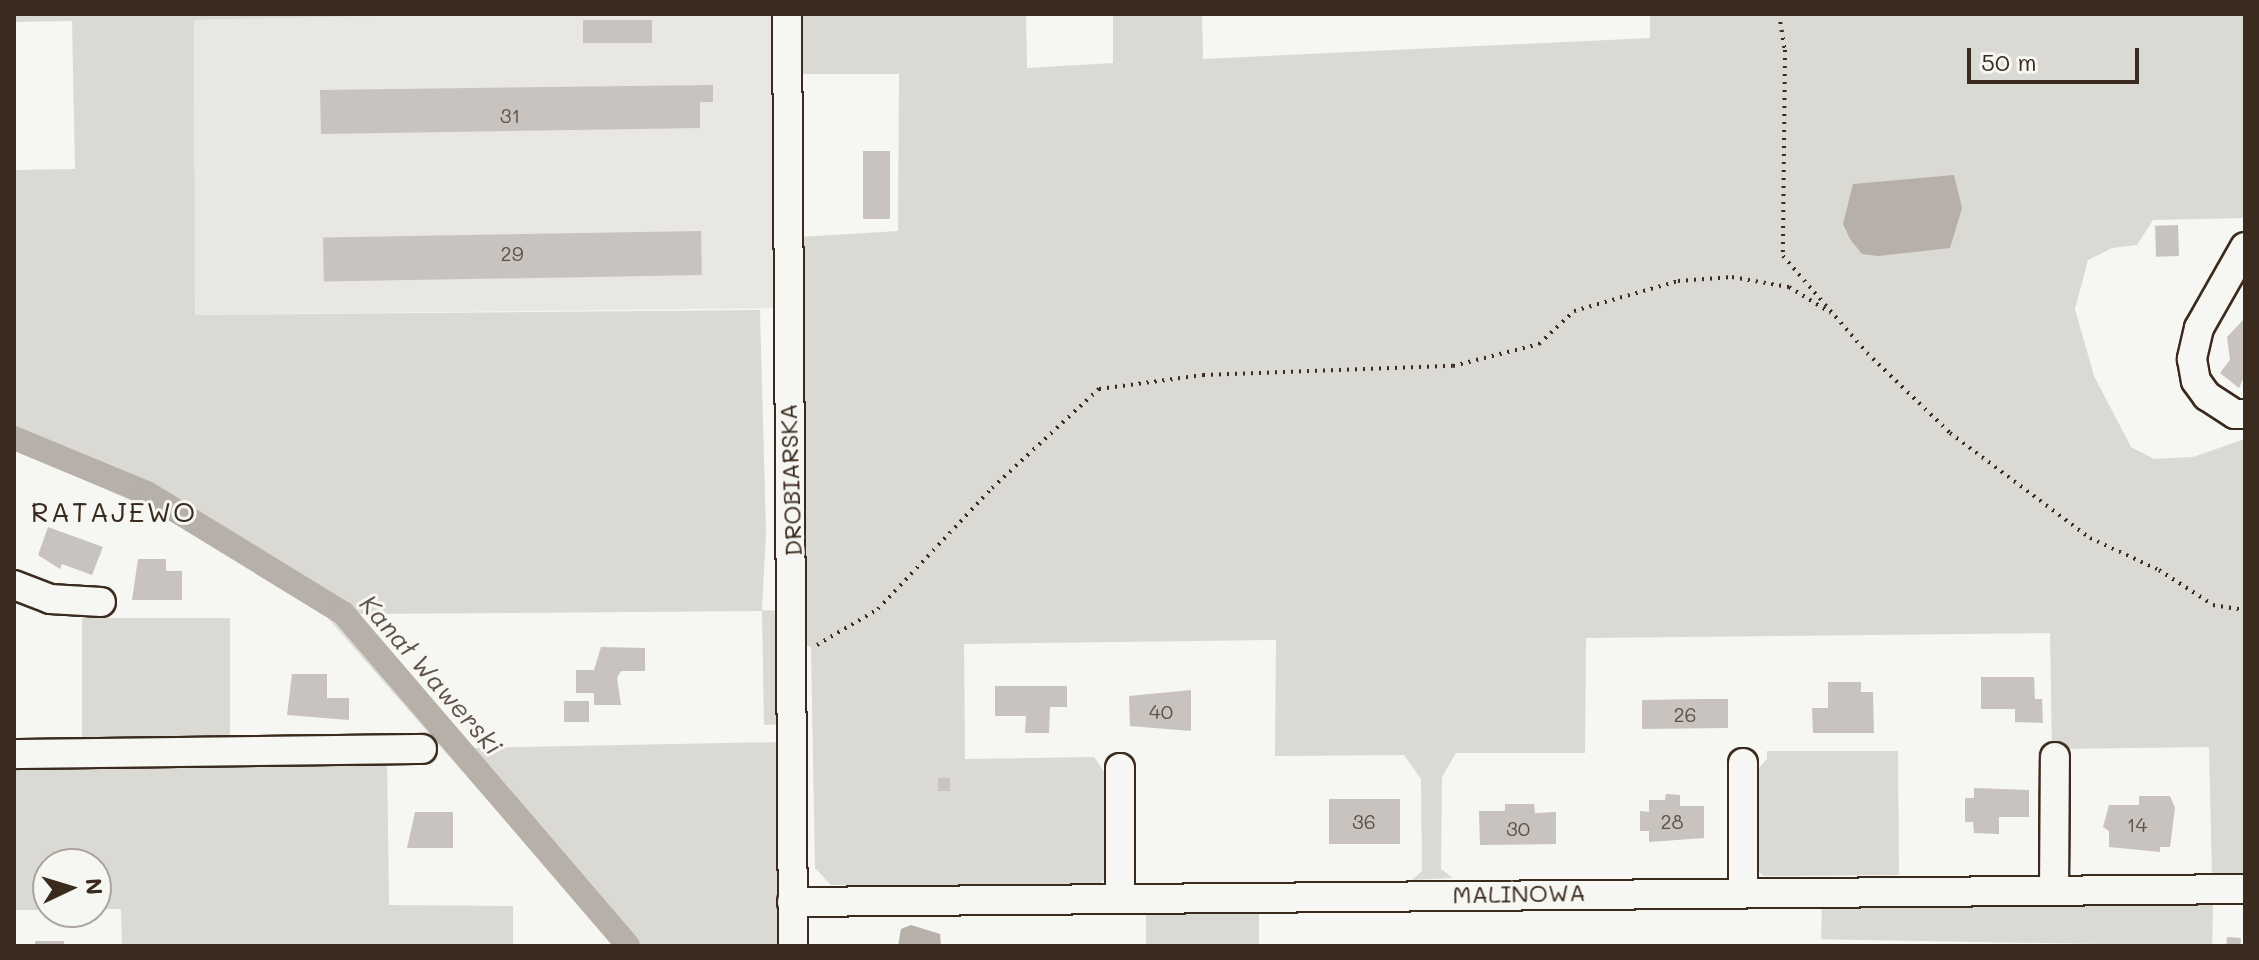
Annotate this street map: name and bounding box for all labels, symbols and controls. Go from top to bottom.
scale bar [1971,32,2143,82]
text: 50 m [1981,46,2037,77]
house number: 31 [500,103,520,127]
house number: 29 [501,241,523,265]
street label: DROBIARSKA [773,403,807,557]
district label: RATAJEWO [31,494,197,528]
water label: Kanał Wawerski [353,589,509,761]
house number: 40 [1149,699,1173,723]
house number: 26 [1673,702,1697,726]
house number: 36 [1352,809,1376,833]
house number: 28 [1660,809,1684,833]
house number: 14 [2127,812,2147,836]
house number: 30 [1506,816,1530,840]
north arrow [32,848,112,928]
text: N [79,877,109,896]
street label: MALINOWA [1452,877,1586,909]

